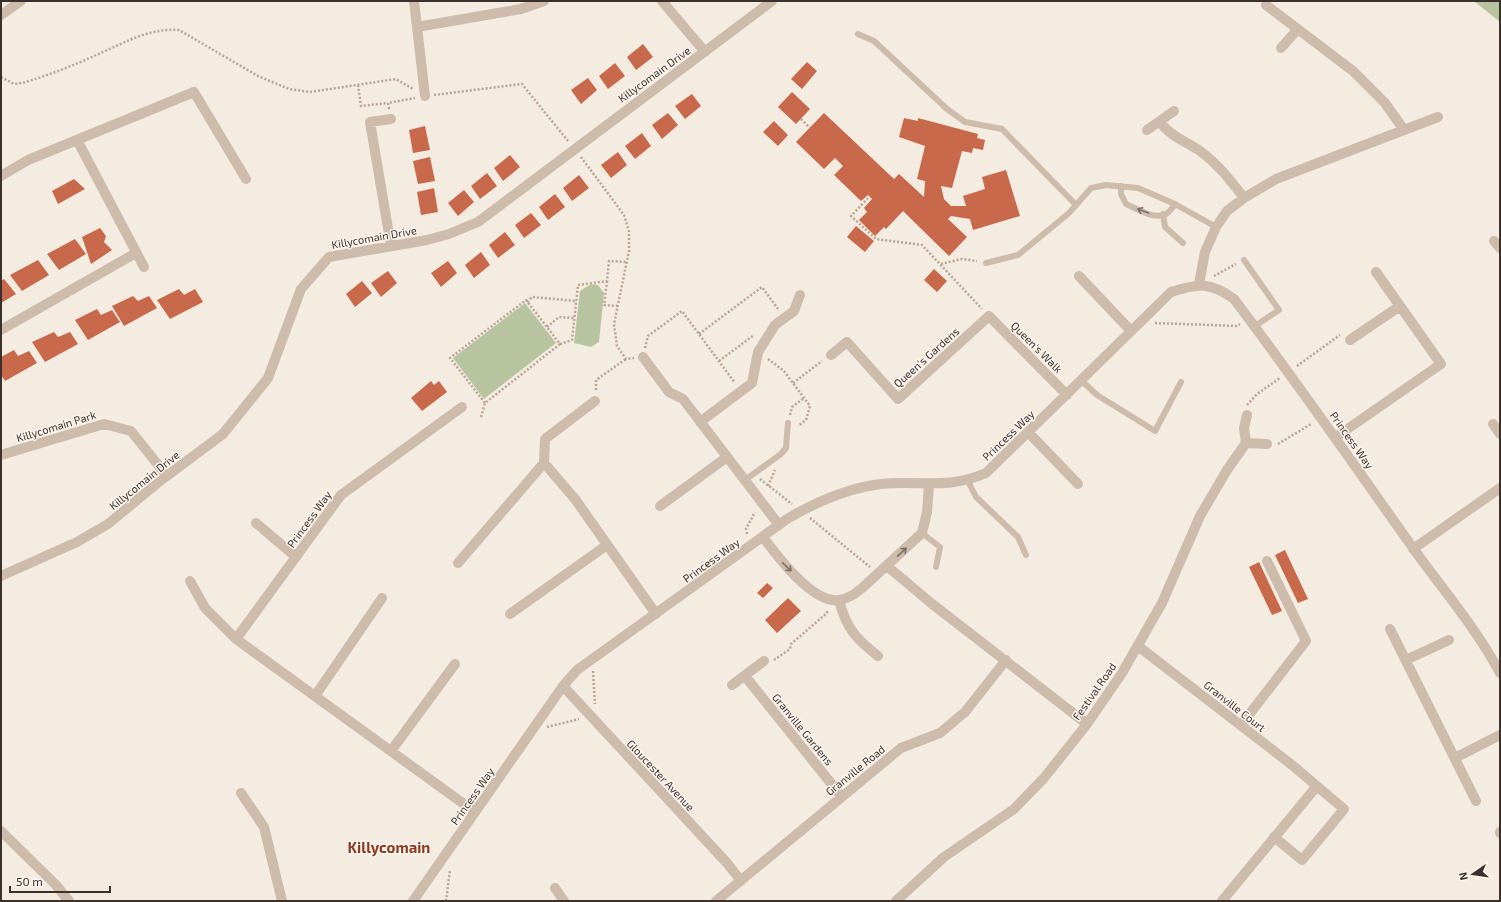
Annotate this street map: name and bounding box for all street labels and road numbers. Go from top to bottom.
street label: Killycomain Drive [615,43,693,105]
street label: Killycomain Drive [330,223,418,251]
street label: Queen's Walk [1008,319,1066,376]
street label: Queen's Gardens [891,324,962,391]
street label: Princess Way [979,407,1037,463]
street label: Killycomain Park [15,408,98,444]
street label: Princess Way [1328,409,1377,471]
street label: Killycomain Drive [106,448,182,512]
street label: Princess Way [284,488,334,550]
street label: Princess Way [680,535,742,585]
street label: Festival Road [1070,660,1118,722]
street label: Granville Court [1202,678,1268,734]
street label: Granville Gardens [770,690,836,768]
street label: Gloucester Avenue [625,737,697,813]
street label: Granville Road [823,742,887,798]
street label: Princess Way [448,765,497,827]

